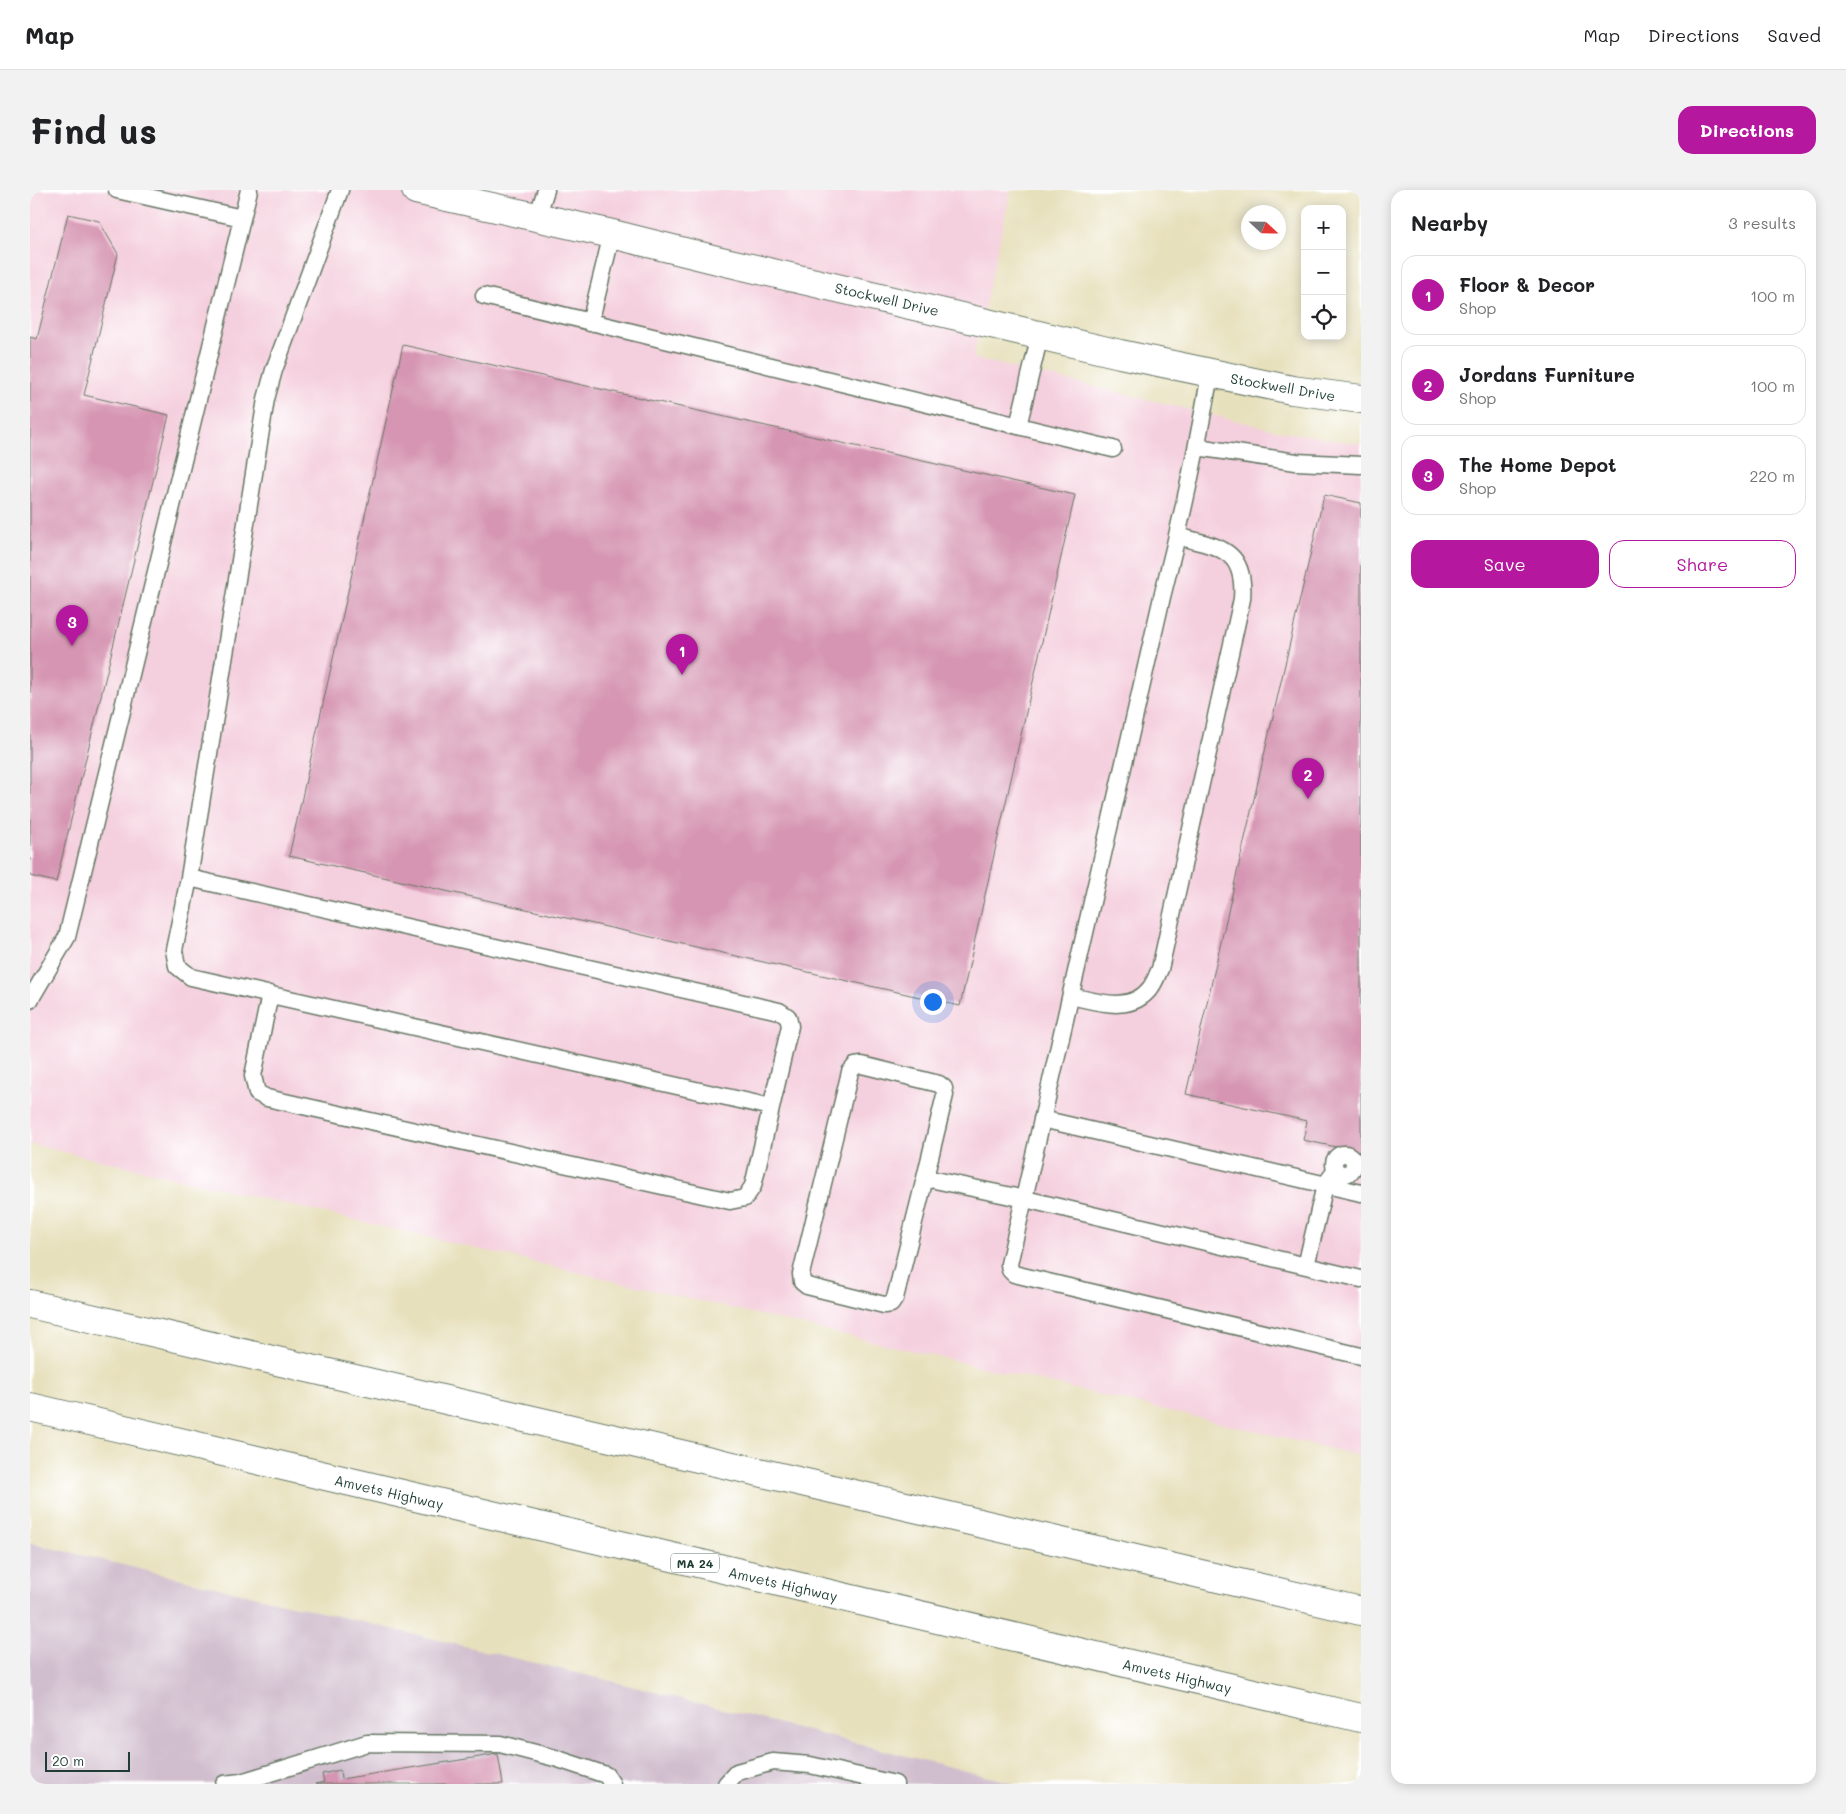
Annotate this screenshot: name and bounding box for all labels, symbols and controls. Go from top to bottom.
text: Map [25,19,74,50]
text: Map [1583,23,1620,47]
text: Directions [1648,23,1740,47]
text: Saved [1768,23,1821,47]
button: Directions [1678,106,1816,154]
text: Find us [30,107,157,153]
north arrow [1241,205,1286,250]
map controls [1301,205,1346,340]
button: + [1301,205,1346,250]
text: Nearby [1411,209,1488,236]
text: 3 results [1728,212,1796,233]
button: − [1301,250,1346,295]
text: Floor & Decor [1459,272,1595,297]
street label: Stockwell Drive [833,278,941,320]
text: 1 [1424,285,1432,306]
text: 100 m [1750,285,1795,306]
button: locate [1301,295,1346,340]
text: Shop [1459,297,1496,318]
text: Jordans Furniture [1459,362,1635,387]
street label: Stockwell Drive [1229,368,1337,406]
text: 2 [1424,375,1432,396]
text: 100 m [1750,375,1795,396]
text: Shop [1459,387,1496,408]
text: The Home Depot [1459,452,1616,477]
text: 3 [1423,465,1433,486]
text: 220 m [1749,465,1795,486]
text: Shop [1459,477,1496,498]
button: Save [1411,540,1599,588]
button: Share [1609,540,1796,588]
pin: 3 [56,605,88,646]
pin: 1 [666,634,698,675]
pin: 2 [1292,758,1324,799]
your location [920,989,946,1015]
street label: Amvets Highway [333,1470,445,1514]
road number: MA 24 [671,1554,719,1572]
street label: Amvets Highway [727,1562,839,1606]
street label: Amvets Highway [1121,1654,1233,1698]
scale bar [45,1749,130,1772]
text: 20 m [52,1751,84,1770]

